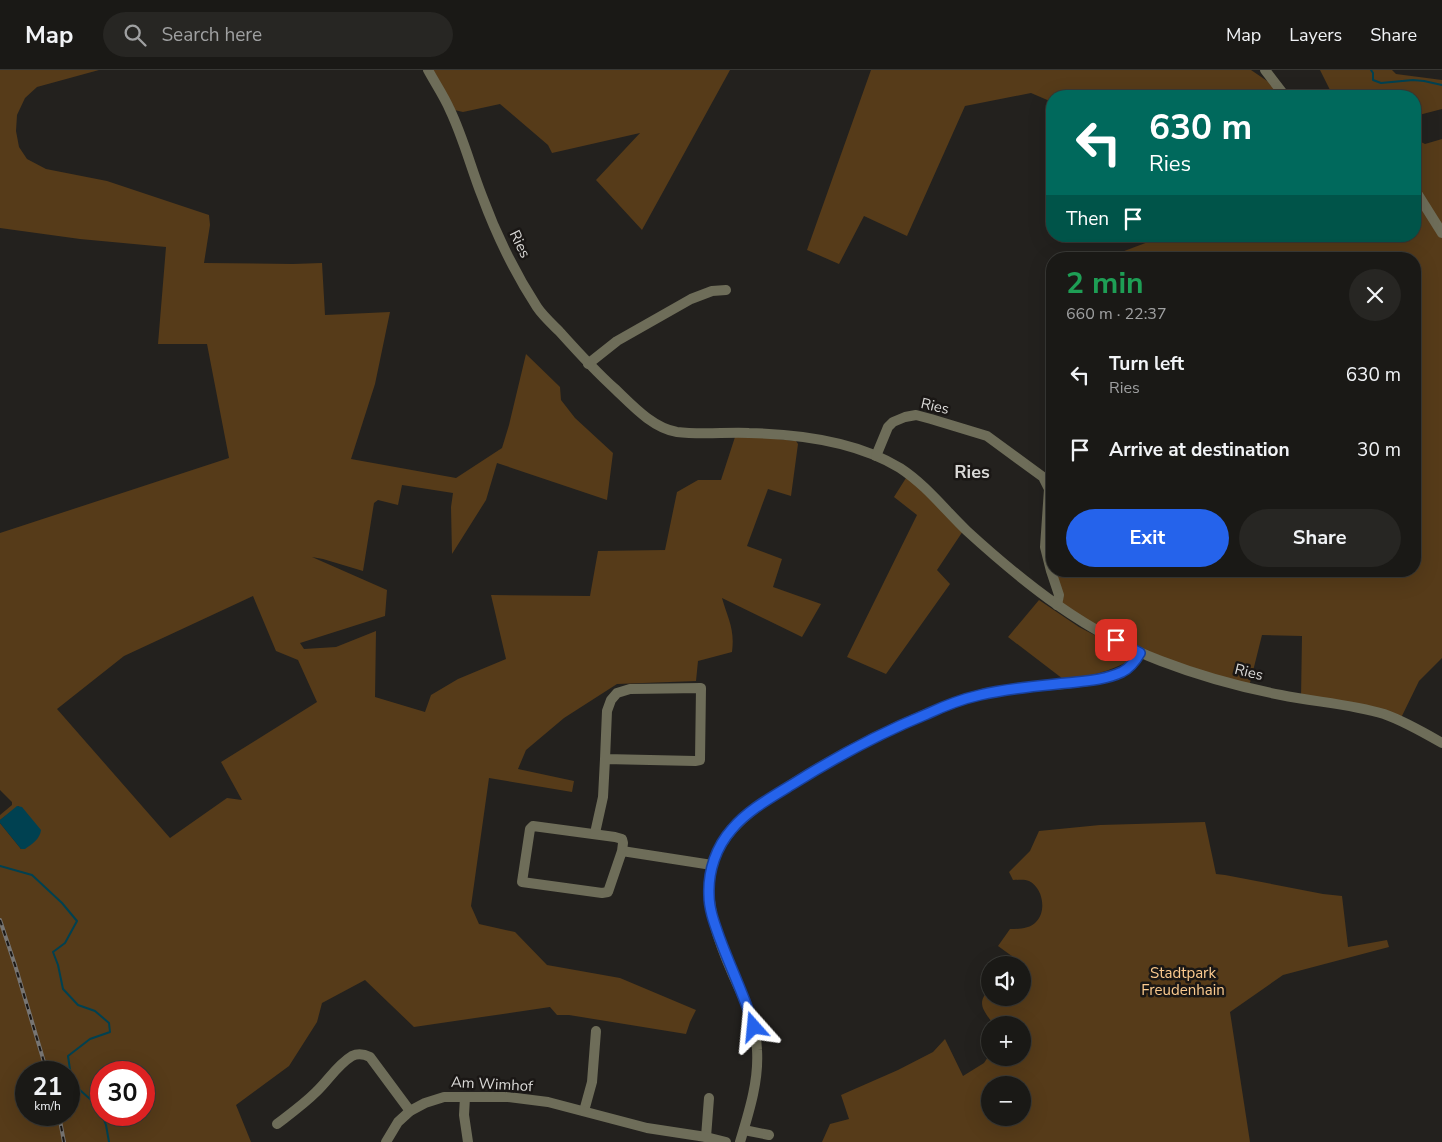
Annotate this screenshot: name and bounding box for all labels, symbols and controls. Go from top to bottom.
search box [103,12,453,57]
text: Map [25,19,73,51]
icon: search [121,21,149,49]
text: Search here [161,22,262,48]
text: Map [1226,23,1261,47]
text: Layers [1289,23,1342,47]
text: Share [1370,23,1417,47]
text: 630 m [1149,104,1252,151]
icon: left [1066,110,1131,175]
text: Ries [1149,149,1191,179]
icon: arrive [1119,205,1147,233]
text: Then [1066,206,1109,232]
street label: Ries [505,227,535,261]
text: 2 min [1066,263,1144,304]
button: close [1349,269,1401,321]
text: 660 m · 22:37 [1066,303,1167,325]
text: Turn left [1109,351,1184,377]
icon: left [1066,361,1094,389]
text: 630 m [1346,362,1401,388]
text: Ries [1109,377,1140,399]
street label: Ries [919,393,951,419]
icon: arrive [1066,436,1094,464]
text: Arrive at destination [1109,437,1290,463]
text: 30 m [1357,437,1401,463]
district label: Ries [954,460,990,484]
button: Exit [1066,509,1229,567]
button: Share [1239,509,1401,567]
pin [1095,619,1137,661]
icon: arrive [1102,626,1130,654]
street label: Ries [1233,659,1265,685]
map controls [981,956,1031,1126]
button: sound [981,956,1031,1006]
park label: Stadtpark Freudenhain [1141,963,1225,1000]
position arrow [727,1000,779,1052]
button: + [981,1016,1031,1066]
speed limit sign: 30 [90,1061,155,1126]
text: 21 [32,1070,63,1104]
street label: Am Wimhof [450,1072,535,1096]
button: − [981,1076,1031,1126]
text: km/h [34,1098,61,1114]

